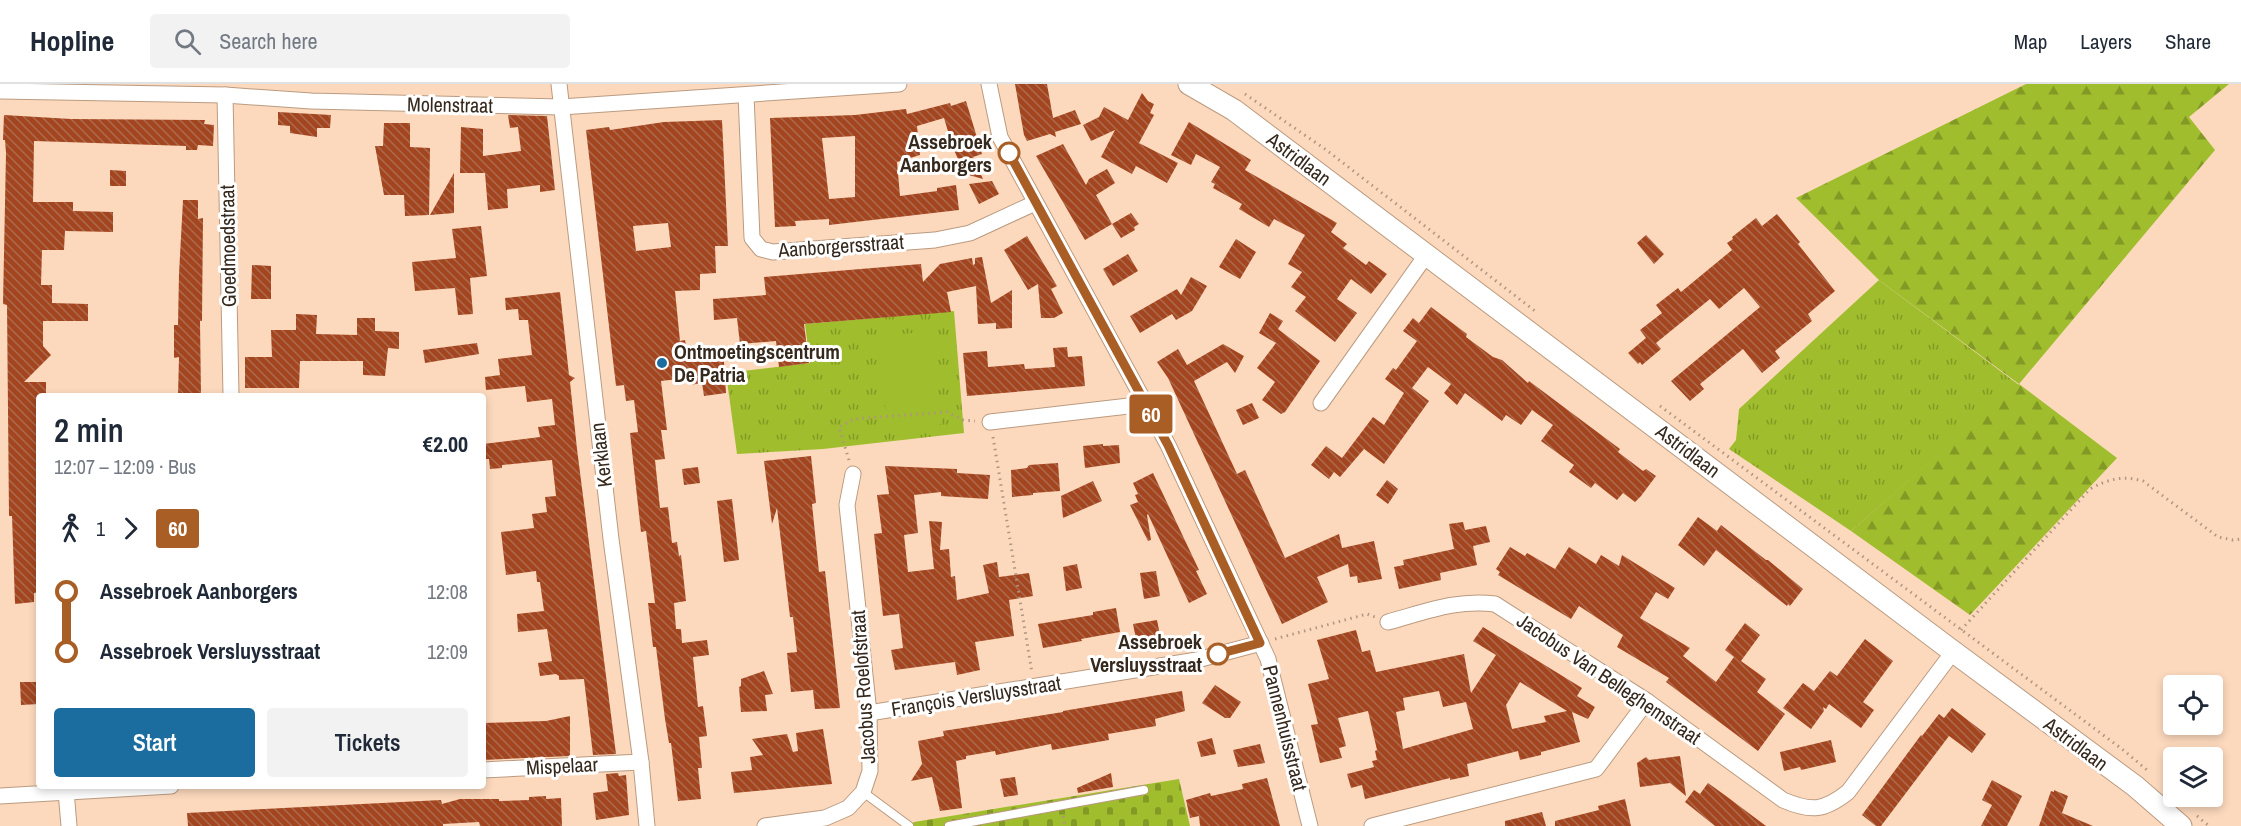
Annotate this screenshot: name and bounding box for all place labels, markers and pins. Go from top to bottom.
place label: Assebroek Aanborgers [900,128,993,178]
marker: Assebroek Aanborgers [998,142,1020,164]
place label: Ontmoetingscentrum De Patria [674,338,840,388]
marker: Ontmoetingscentrum De Patria [655,356,669,370]
place label: Assebroek Versluysstraat [1090,628,1203,678]
marker: Assebroek Versluysstraat [1207,643,1229,665]

